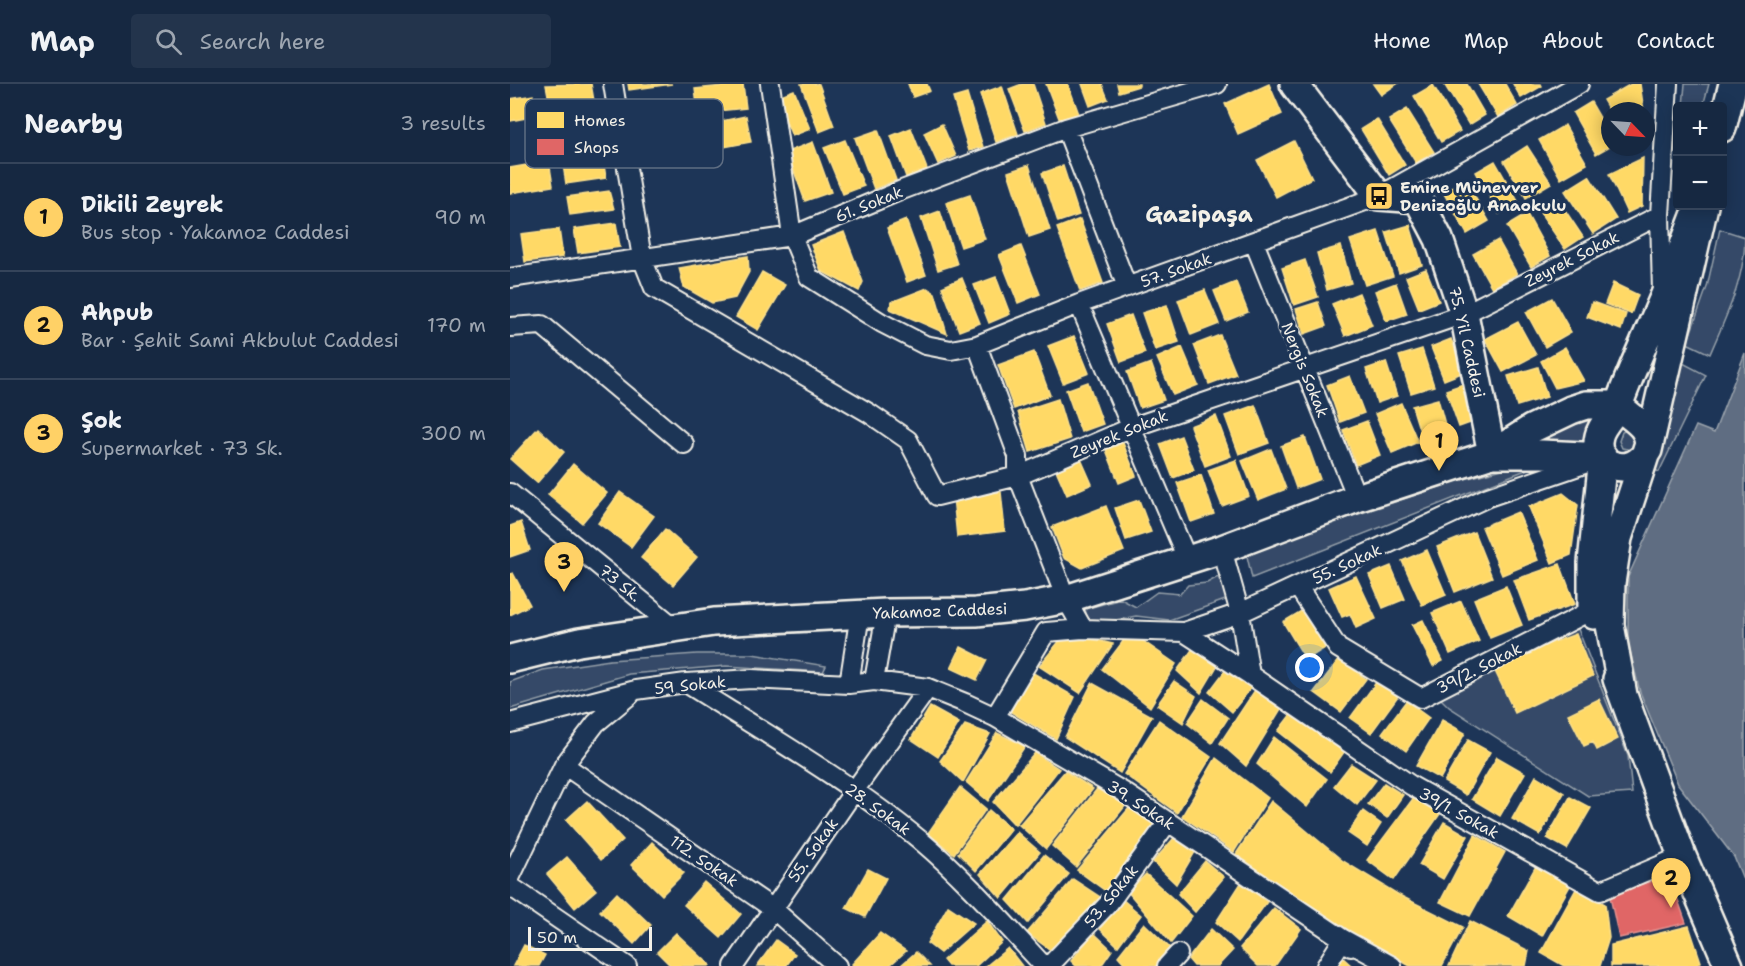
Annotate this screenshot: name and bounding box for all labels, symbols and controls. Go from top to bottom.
search box [131,14,551,68]
text: Map [30,22,95,60]
icon: search [152,25,185,58]
text: Search here [200,27,325,56]
text: Home [1373,27,1431,55]
text: Map [1464,27,1509,55]
text: About [1542,27,1603,55]
text: Contact [1636,27,1715,55]
legend [525,99,723,168]
north arrow [1601,102,1655,156]
map controls [1673,102,1727,210]
button: + [1673,102,1727,156]
text: Nearby [24,106,123,141]
text: 3 results [400,110,486,136]
text: Homes [574,110,626,131]
text: Shops [574,137,619,158]
button: − [1673,156,1727,210]
place label: Emine Münevver Denizoğlu Anaokulu [1400,177,1566,216]
bus stop icon: Emine Münevver Denizoğlu Anaokulu [1363,180,1395,212]
street label: 61. Sokak [832,181,906,227]
text: Dikili Zeyrek [81,190,224,219]
district label: Gazipaşa [1145,200,1253,229]
text: 1 [39,204,48,230]
text: 90 m [434,204,486,230]
text: Bus stop · Yakamoz Caddesi [81,219,350,245]
street label: Zeyrek Sokak [1521,226,1623,292]
street label: 57. Sokak [1138,247,1214,293]
street label: 75. Yil Caddesi [1444,284,1490,400]
text: Ahpub [81,298,153,327]
text: 2 [37,312,51,338]
text: 170 m [427,312,486,338]
street label: Nergis Sokak [1276,319,1334,421]
text: Bar · Şehit Sami Akbulut Caddesi [81,327,399,353]
street label: Zeyrek Sokak [1067,405,1171,463]
text: Şok [81,406,122,435]
text: 3 [37,420,51,446]
text: 300 m [420,420,486,446]
pin: 1 [1420,422,1458,471]
text: Supermarket · 73 Sk. [81,435,283,461]
street label: 55. Sokak [1309,539,1385,589]
pin: 3 [544,542,584,592]
street label: 73 Sk. [595,560,645,606]
street label: Yakamoz Caddesi [872,598,1008,624]
street label: 39/2. Sokak [1433,638,1525,698]
your location [1295,653,1324,682]
street label: 59 Sokak [653,671,727,699]
street label: 39. Sokak [1103,775,1179,835]
street label: 28. Sokak [841,778,915,840]
street label: 39/1. Sokak [1415,782,1503,844]
street label: 55. Sokak [783,814,843,886]
street label: 112. Sokak [666,830,742,892]
pin: 2 [1652,858,1690,908]
street label: 53. Sokak [1079,860,1143,932]
scale bar [528,924,652,952]
text: 50 m [537,927,577,948]

